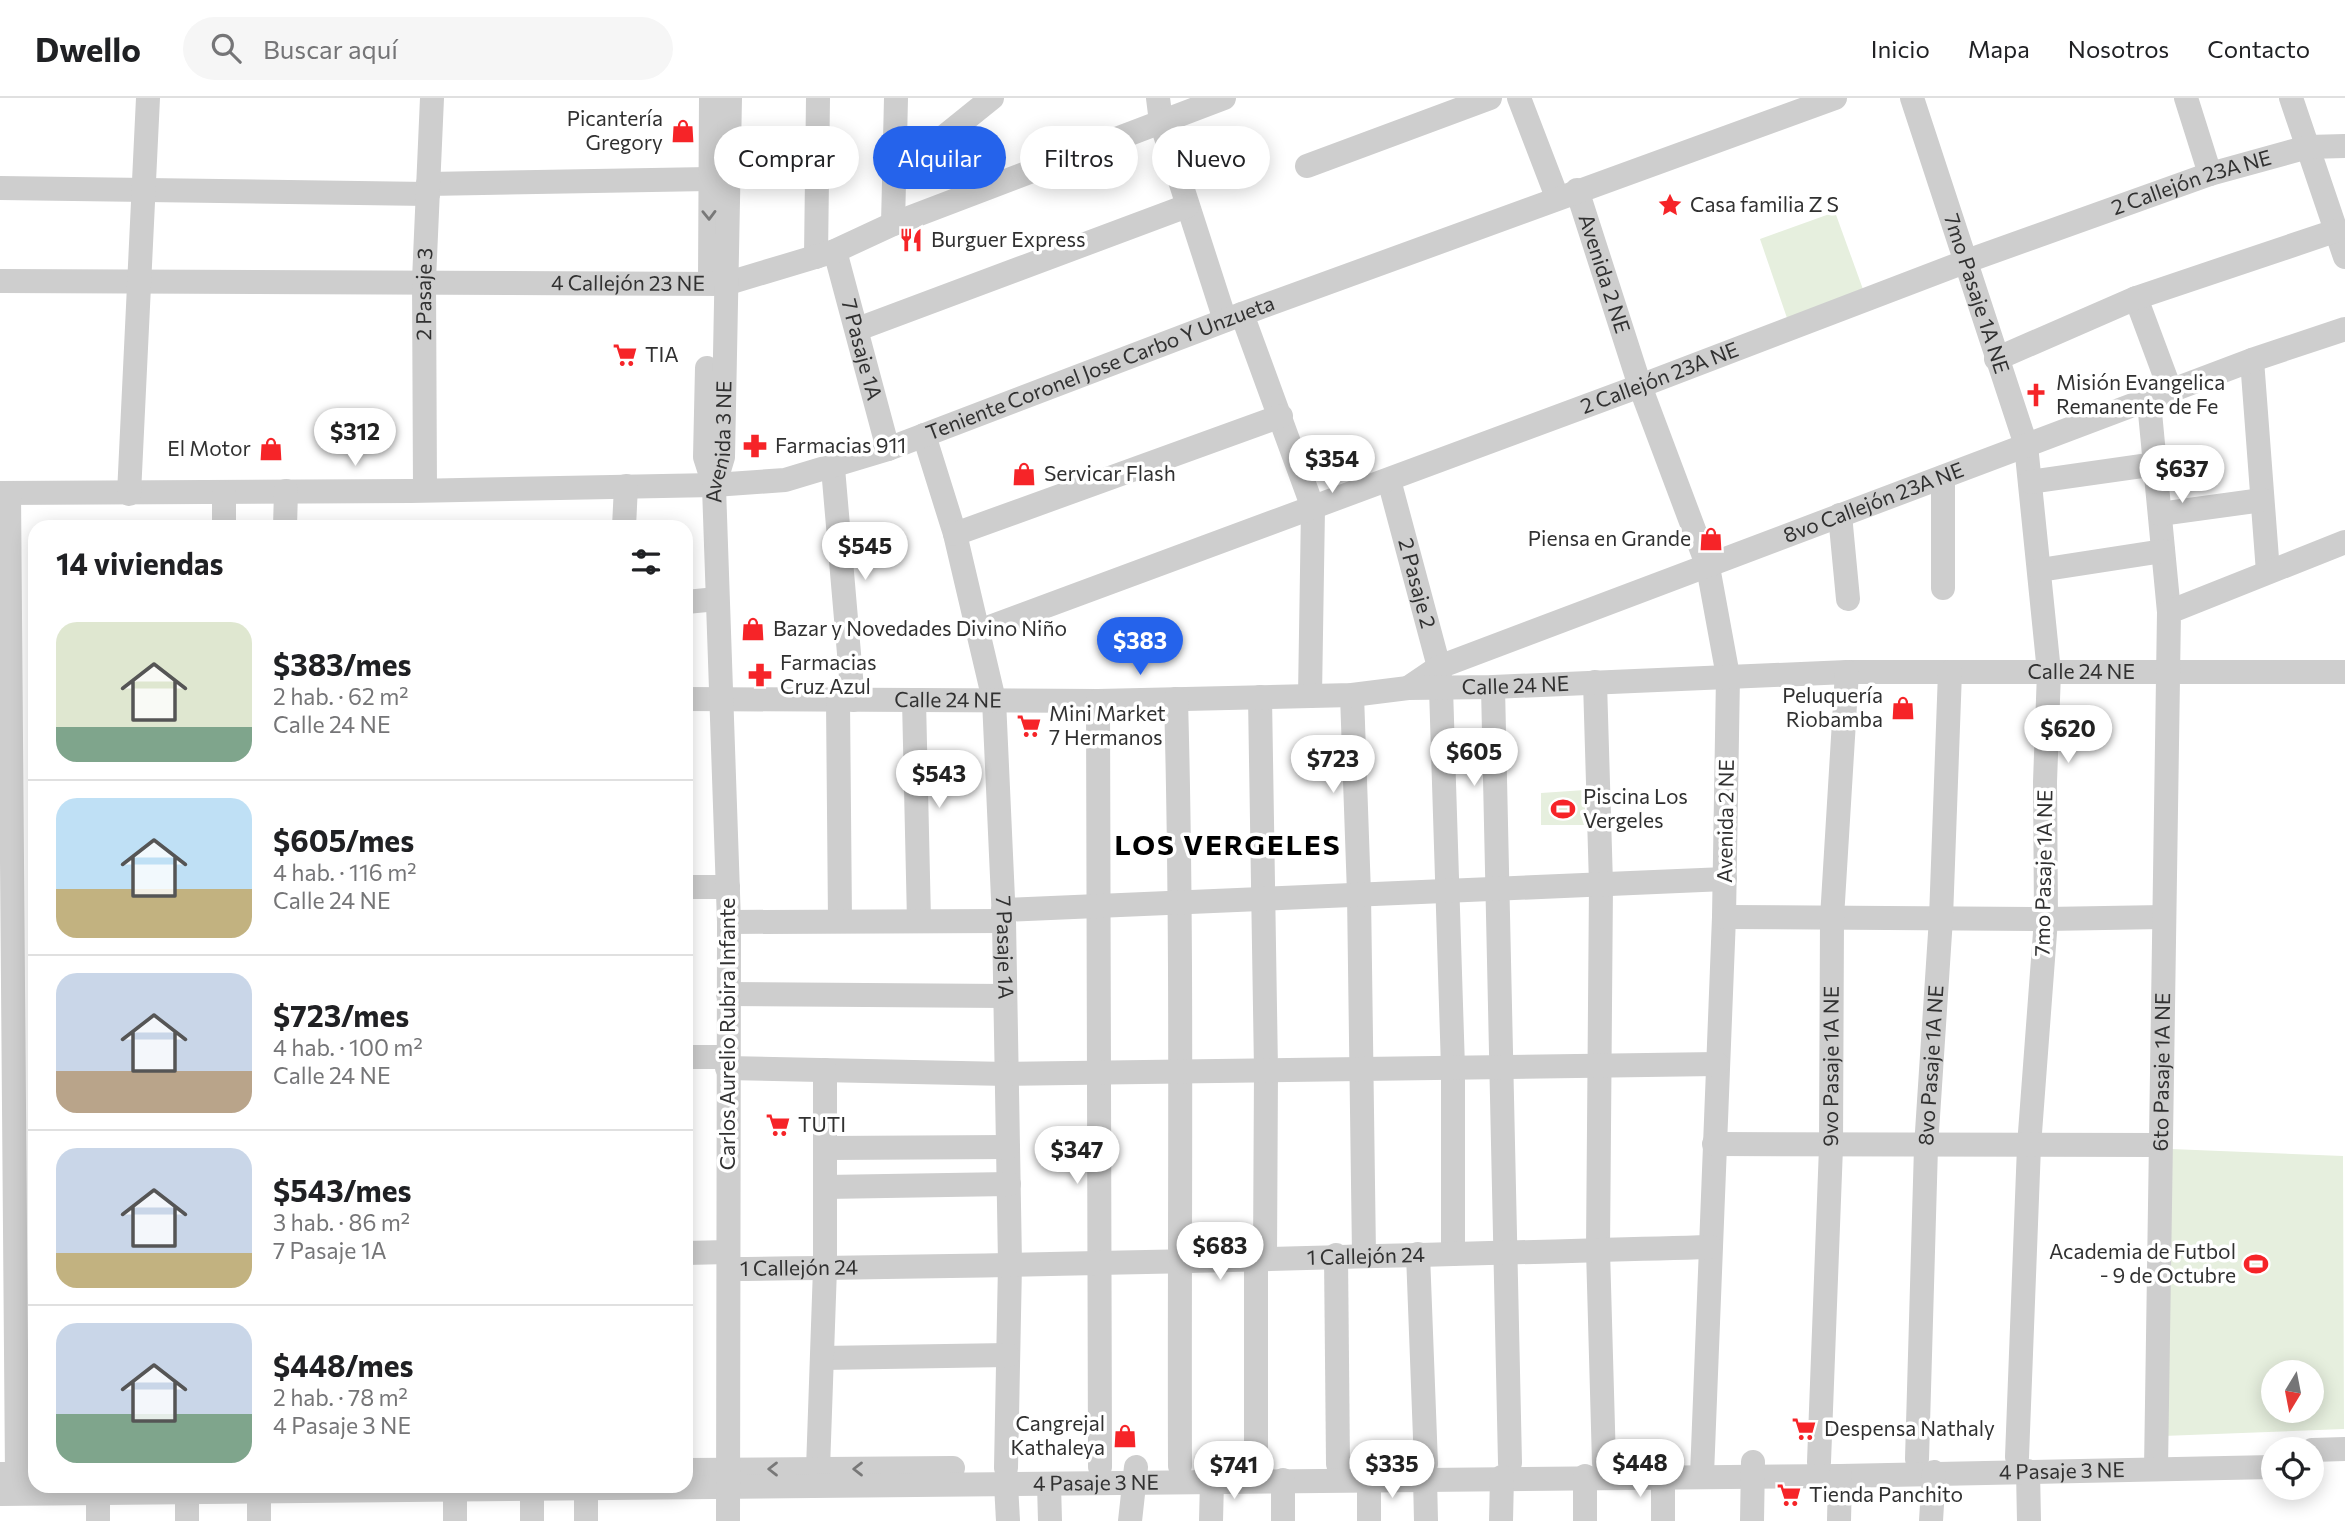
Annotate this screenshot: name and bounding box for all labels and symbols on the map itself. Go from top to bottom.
place label: Picantería Gregory [567,105,663,154]
shop icon: Picantería Gregory [669,117,697,145]
street label: 2 Callejón 23A NE [2108,144,2274,219]
place icon: Casa familia Z S [1656,191,1684,219]
place label: Casa familia Z S [1690,191,1839,216]
one-way arrow [701,210,717,221]
street label: 7mo Pasaje 1A NE [1940,210,2016,376]
street label: Avenida 2 NE [1575,211,1636,336]
restaurant icon: Burguer Express [897,226,925,254]
place label: Burguer Express [931,226,1086,251]
street label: 2 Pasaje 3 [410,247,436,340]
street label: 4 Callejón 23 NE [551,269,705,295]
street label: Teniente Coronel Jose Carbo Y Unzueta [922,289,1277,444]
street label: 7 Pasaje 1A [837,296,888,403]
street label: 2 Callejón 23A NE [1577,336,1742,418]
supermarket icon: TIA [611,341,639,369]
place label: TIA [645,341,679,366]
place label: Misión Evangelica Remanente de Fe [2056,369,2225,418]
street label: Avenida 3 NE [700,380,735,504]
church icon: Misión Evangelica Remanente de Fe [2022,381,2050,409]
pin: $312 [314,408,396,468]
pharmacy icon: Farmacias 911 [741,432,769,460]
place label: Farmacias 911 [775,432,906,457]
place label: El Motor [167,435,251,460]
shop icon: El Motor [257,435,285,463]
pin: $354 [1291,436,1373,495]
pin: $637 [2141,446,2223,505]
street label: 8vo Callejón 23A NE [1779,456,1967,547]
shop icon: Servicar Flash [1010,460,1038,488]
place label: Servicar Flash [1044,460,1176,485]
pin: $545 [824,522,906,582]
place label: Piensa en Grande [1528,525,1691,550]
shop icon: Piensa en Grande [1697,525,1725,553]
street label: 2 Pasaje 2 [1394,535,1442,631]
shop icon: Bazar y Novedades Divino Niño [739,615,767,643]
place label: Bazar y Novedades Divino Niño [773,615,1067,640]
pin: $383 [1099,618,1181,677]
place label: Farmacias Cruz Azul [780,649,877,698]
street label: Calle 24 NE [2027,658,2135,683]
pharmacy icon: Farmacias Cruz Azul [746,661,774,689]
street label: Calle 24 NE [1462,670,1570,698]
place label: Peluquería Riobamba [1782,682,1883,731]
street label: Calle 24 NE [894,686,1002,712]
shop icon: Peluquería Riobamba [1889,694,1917,722]
place label: Mini Market 7 Hermanos [1049,700,1166,749]
pin: $620 [2027,706,2109,765]
supermarket icon: Mini Market 7 Hermanos [1015,712,1043,740]
pin: $605 [1433,728,1515,788]
pin: $723 [1292,736,1374,795]
pin: $543 [898,750,980,810]
street label: Avenida 2 NE [1711,759,1738,883]
place label: Piscina Los Vergeles [1583,783,1688,832]
street label: 7mo Pasaje 1A NE [2029,789,2056,956]
sports icon: Piscina Los Vergeles [1549,795,1577,823]
district label: LOS VERGELES [1115,827,1341,861]
street label: 7 Pasaje 1A [992,895,1019,1000]
street label: Carlos Aurelio Rubira Infante [714,898,739,1170]
street label: 8vo Pasaje 1A NE [1912,984,1948,1146]
street label: 9vo Pasaje 1A NE [1817,986,1843,1147]
street label: 6to Pasaje 1A NE [2147,992,2174,1152]
supermarket icon: TUTI [764,1111,792,1139]
place label: TUTI [798,1111,846,1136]
pin: $347 [1036,1126,1118,1186]
pin: $683 [1179,1222,1261,1282]
place label: Academia de Futbol - 9 de Octubre [2049,1238,2236,1287]
street label: 1 Callejón 24 [1306,1241,1426,1269]
sports icon: Academia de Futbol - 9 de Octubre [2242,1250,2270,1278]
street label: 1 Callejón 24 [740,1253,859,1280]
north arrow [2261,1360,2324,1423]
place label: Cangrejal Kathaleya [1011,1410,1105,1459]
supermarket icon: Despensa Nathaly [1790,1415,1818,1443]
place label: Despensa Nathaly [1824,1415,1995,1440]
shop icon: Cangrejal Kathaleya [1111,1422,1139,1450]
pin: $335 [1351,1440,1433,1500]
pin: $448 [1599,1440,1681,1499]
pin: $741 [1193,1442,1275,1501]
street label: 4 Pasaje 3 NE [1999,1456,2125,1484]
one-way arrow [767,1461,778,1477]
one-way arrow [852,1461,862,1477]
street label: 4 Pasaje 3 NE [1033,1469,1159,1495]
supermarket icon: Tienda Panchito [1775,1481,1803,1509]
place label: Tienda Panchito [1809,1481,1963,1506]

